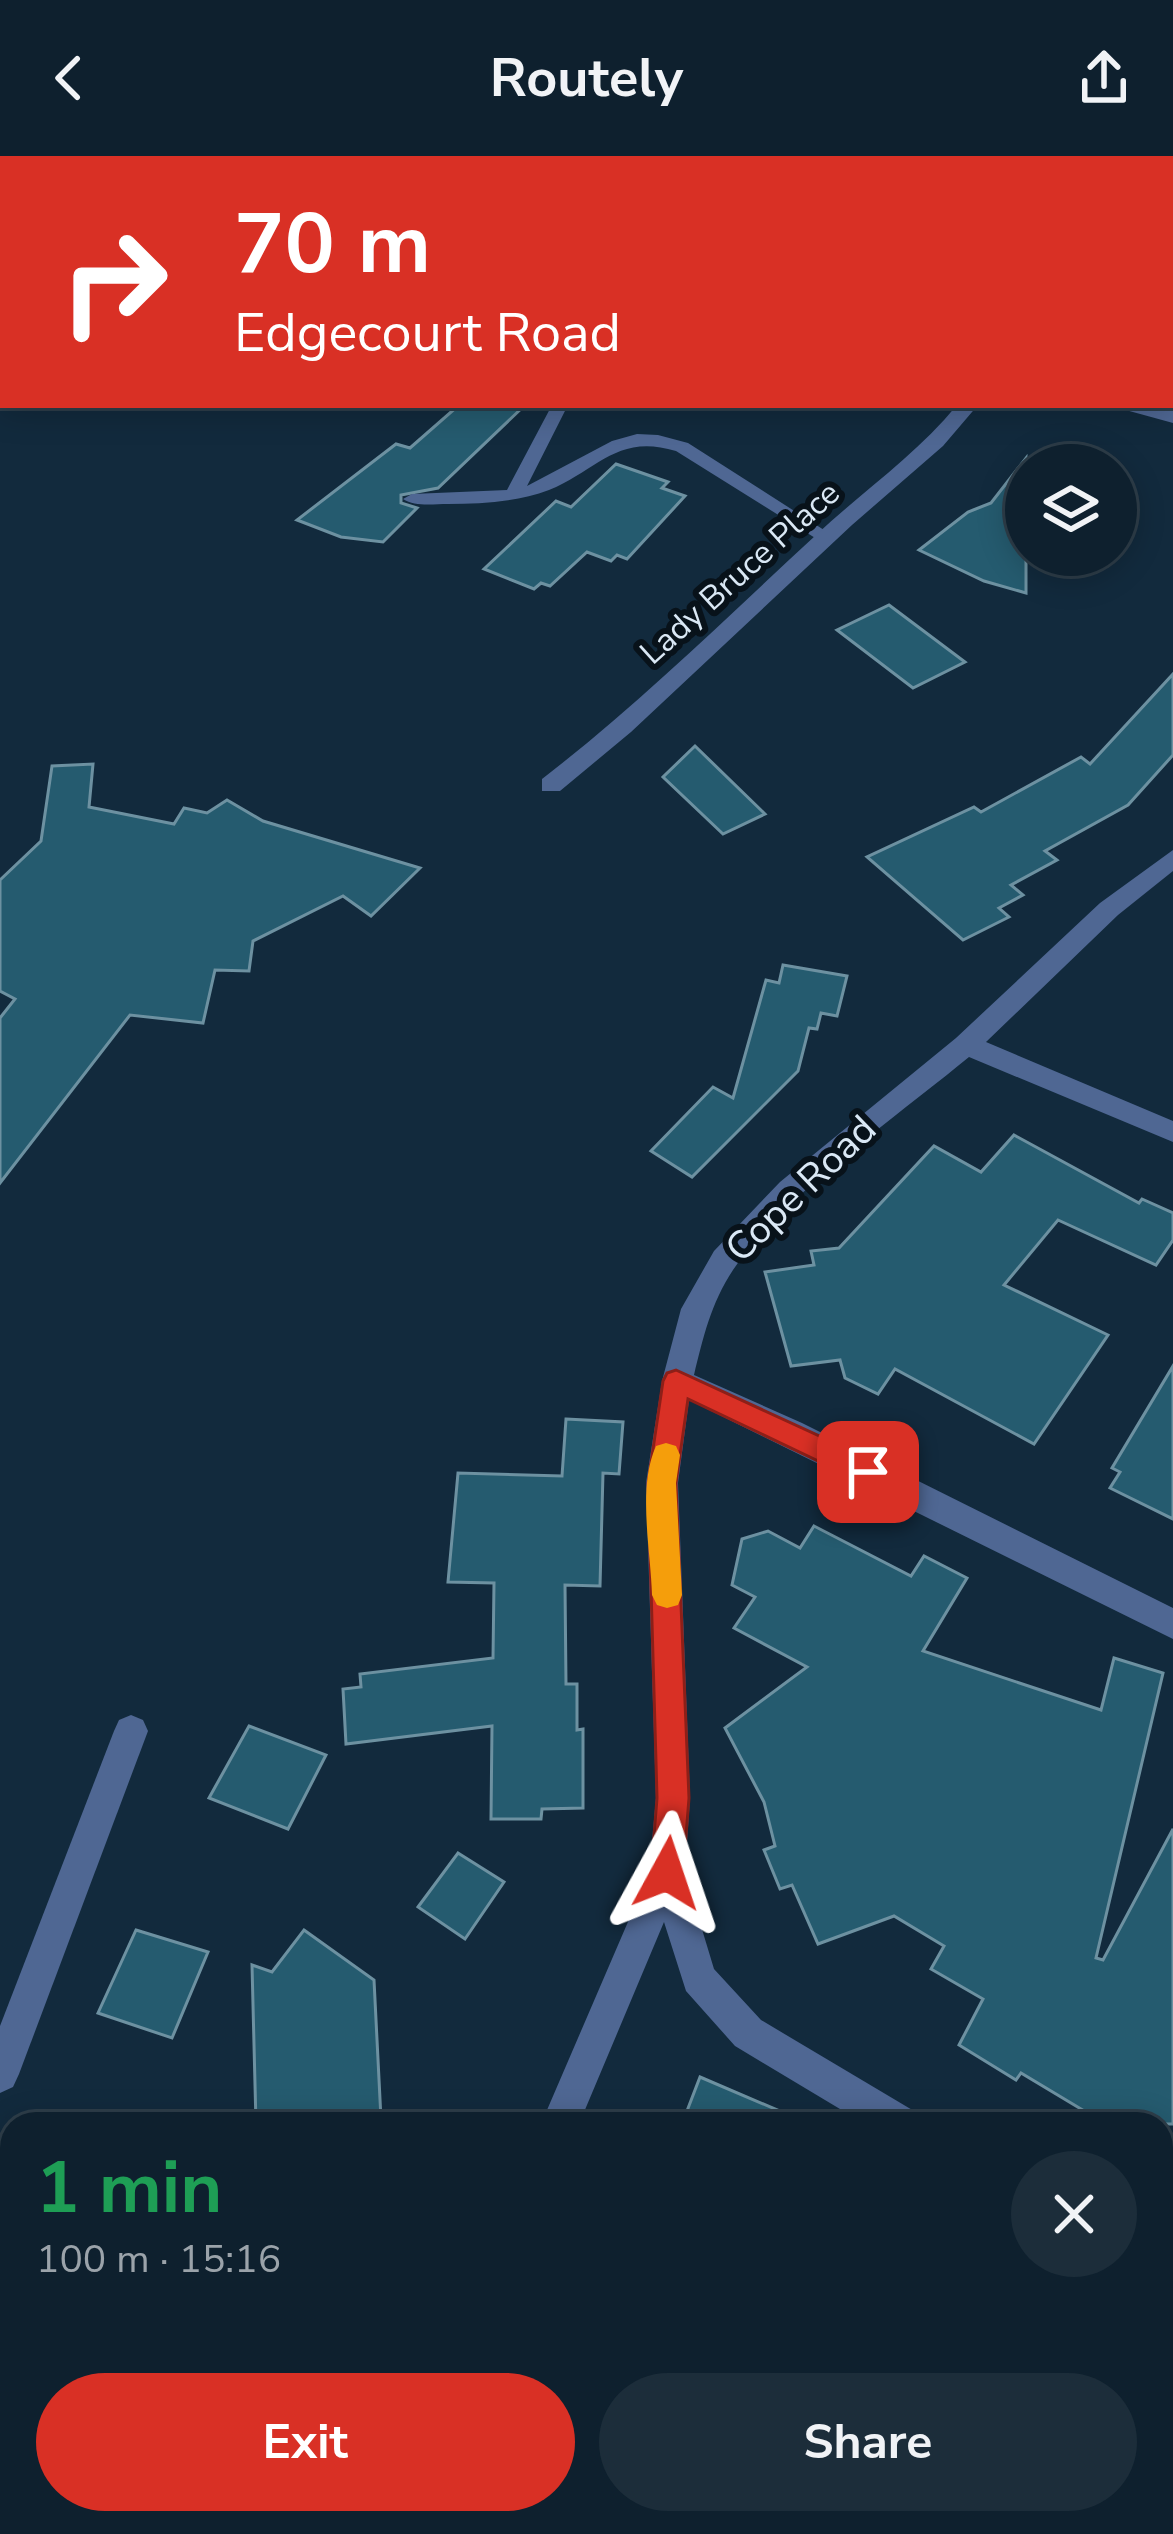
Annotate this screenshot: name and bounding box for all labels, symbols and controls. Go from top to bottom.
text: Routely [490,41,683,115]
icon: back [36,45,102,111]
icon: share [1071,45,1137,111]
text: 70 m [234,187,431,302]
icon: right [36,204,192,360]
text: Edgecourt Road [234,296,621,370]
map controls [1005,444,1137,576]
button: layers [1005,444,1137,576]
street label: Lady Bruce Place [630,471,850,675]
street label: Cope Road [714,1104,888,1274]
pin [817,1421,919,1523]
icon: arrive [835,1439,901,1505]
position arrow [604,1810,730,1936]
text: 1 min [36,2139,222,2237]
button: close [1011,2151,1137,2277]
text: 100 m · 15:16 [36,2233,281,2286]
button: Exit [36,2373,575,2511]
button: Share [599,2373,1137,2511]

